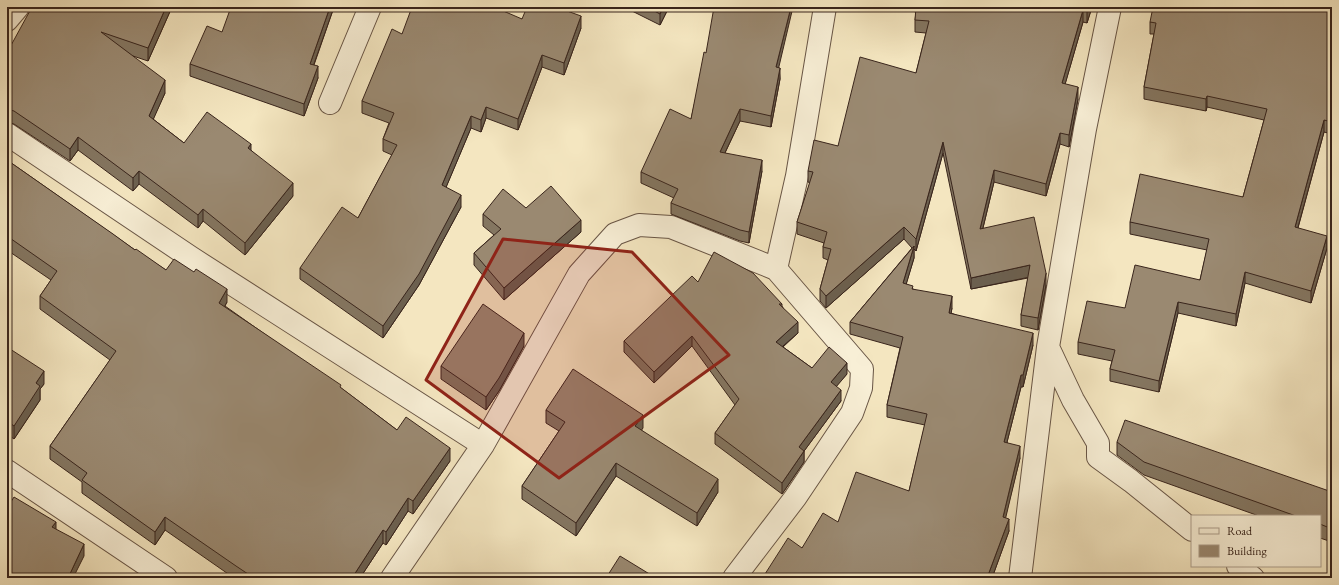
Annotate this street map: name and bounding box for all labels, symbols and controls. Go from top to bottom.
legend [1191,515,1321,567]
text: Road [1227,523,1253,539]
text: Building [1227,543,1268,559]

